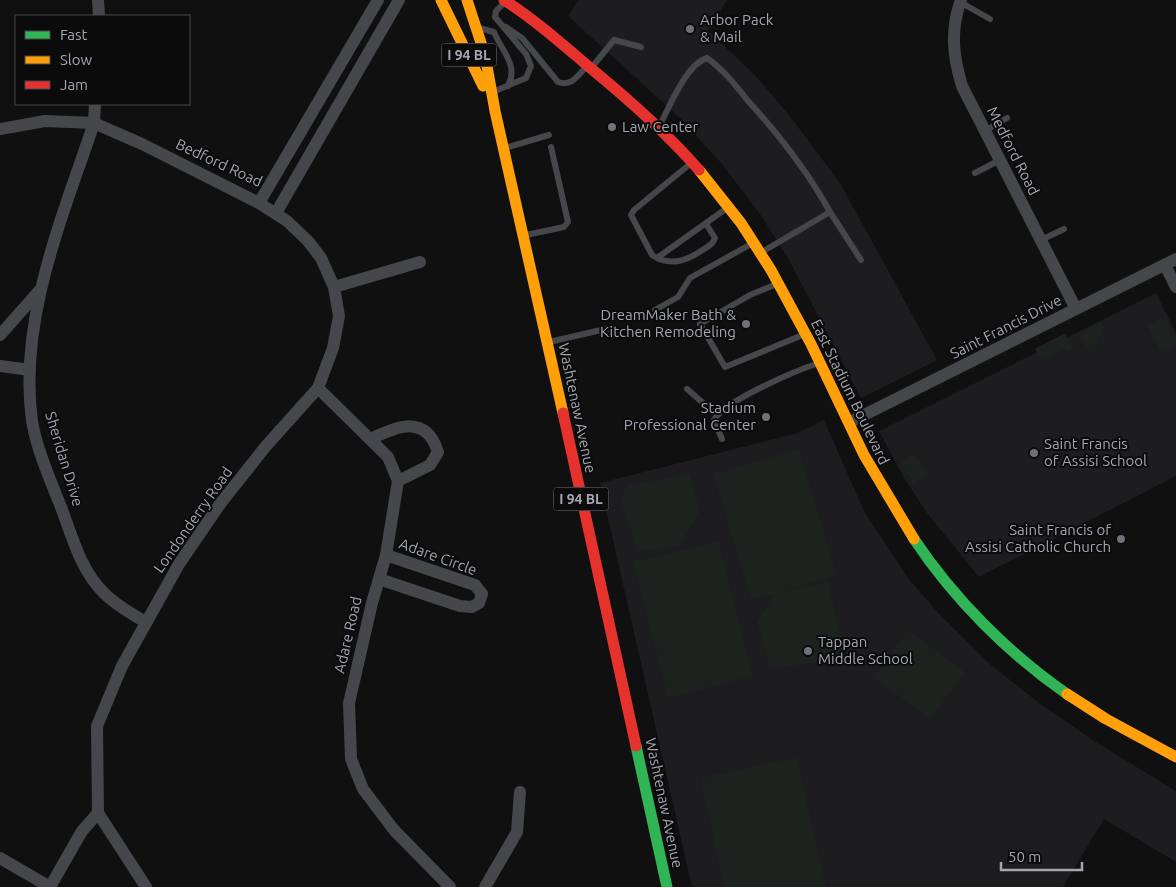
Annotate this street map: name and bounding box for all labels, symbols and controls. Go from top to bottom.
place label: Arbor Pack & Mail [700,11,774,45]
legend [15,15,190,105]
marker: Arbor Pack & Mail [684,23,696,35]
text: Fast [60,26,88,43]
road number: I 94 BL [442,44,496,66]
text: Slow [60,51,93,68]
text: Jam [60,76,88,93]
street label: Medford Road [984,104,1043,198]
place label: Law Center [622,118,699,135]
marker: Law Center [606,121,618,133]
street label: Bedford Road [173,135,265,190]
street label: Saint Francis Drive [947,291,1064,362]
place label: DreamMaker Bath & Kitchen Remodeling [600,306,736,340]
street label: East Stadium Boulevard [808,316,893,467]
marker: DreamMaker Bath & Kitchen Remodeling [740,318,752,330]
street label: Washtenaw Avenue [555,341,600,474]
place label: Stadium Professional Center [624,399,756,433]
street label: Sheridan Drive [42,410,87,508]
marker: Stadium Professional Center [760,411,772,423]
place label: Saint Francis of Assisi School [1044,435,1147,469]
marker: Saint Francis of Assisi School [1028,447,1040,459]
street label: Londonderry Road [150,464,235,576]
road number: I 94 BL [554,488,608,510]
place label: Saint Francis of Assisi Catholic Church [965,521,1111,555]
marker: Saint Francis of Assisi Catholic Church [1115,533,1127,545]
street label: Adare Circle [397,535,479,578]
street label: Adare Road [330,595,365,675]
place label: Tappan Middle School [818,633,913,667]
marker: Tappan Middle School [802,645,814,657]
street label: Washtenaw Avenue [642,736,687,869]
scale bar [1001,840,1082,872]
text: 50 m [1008,848,1041,865]

